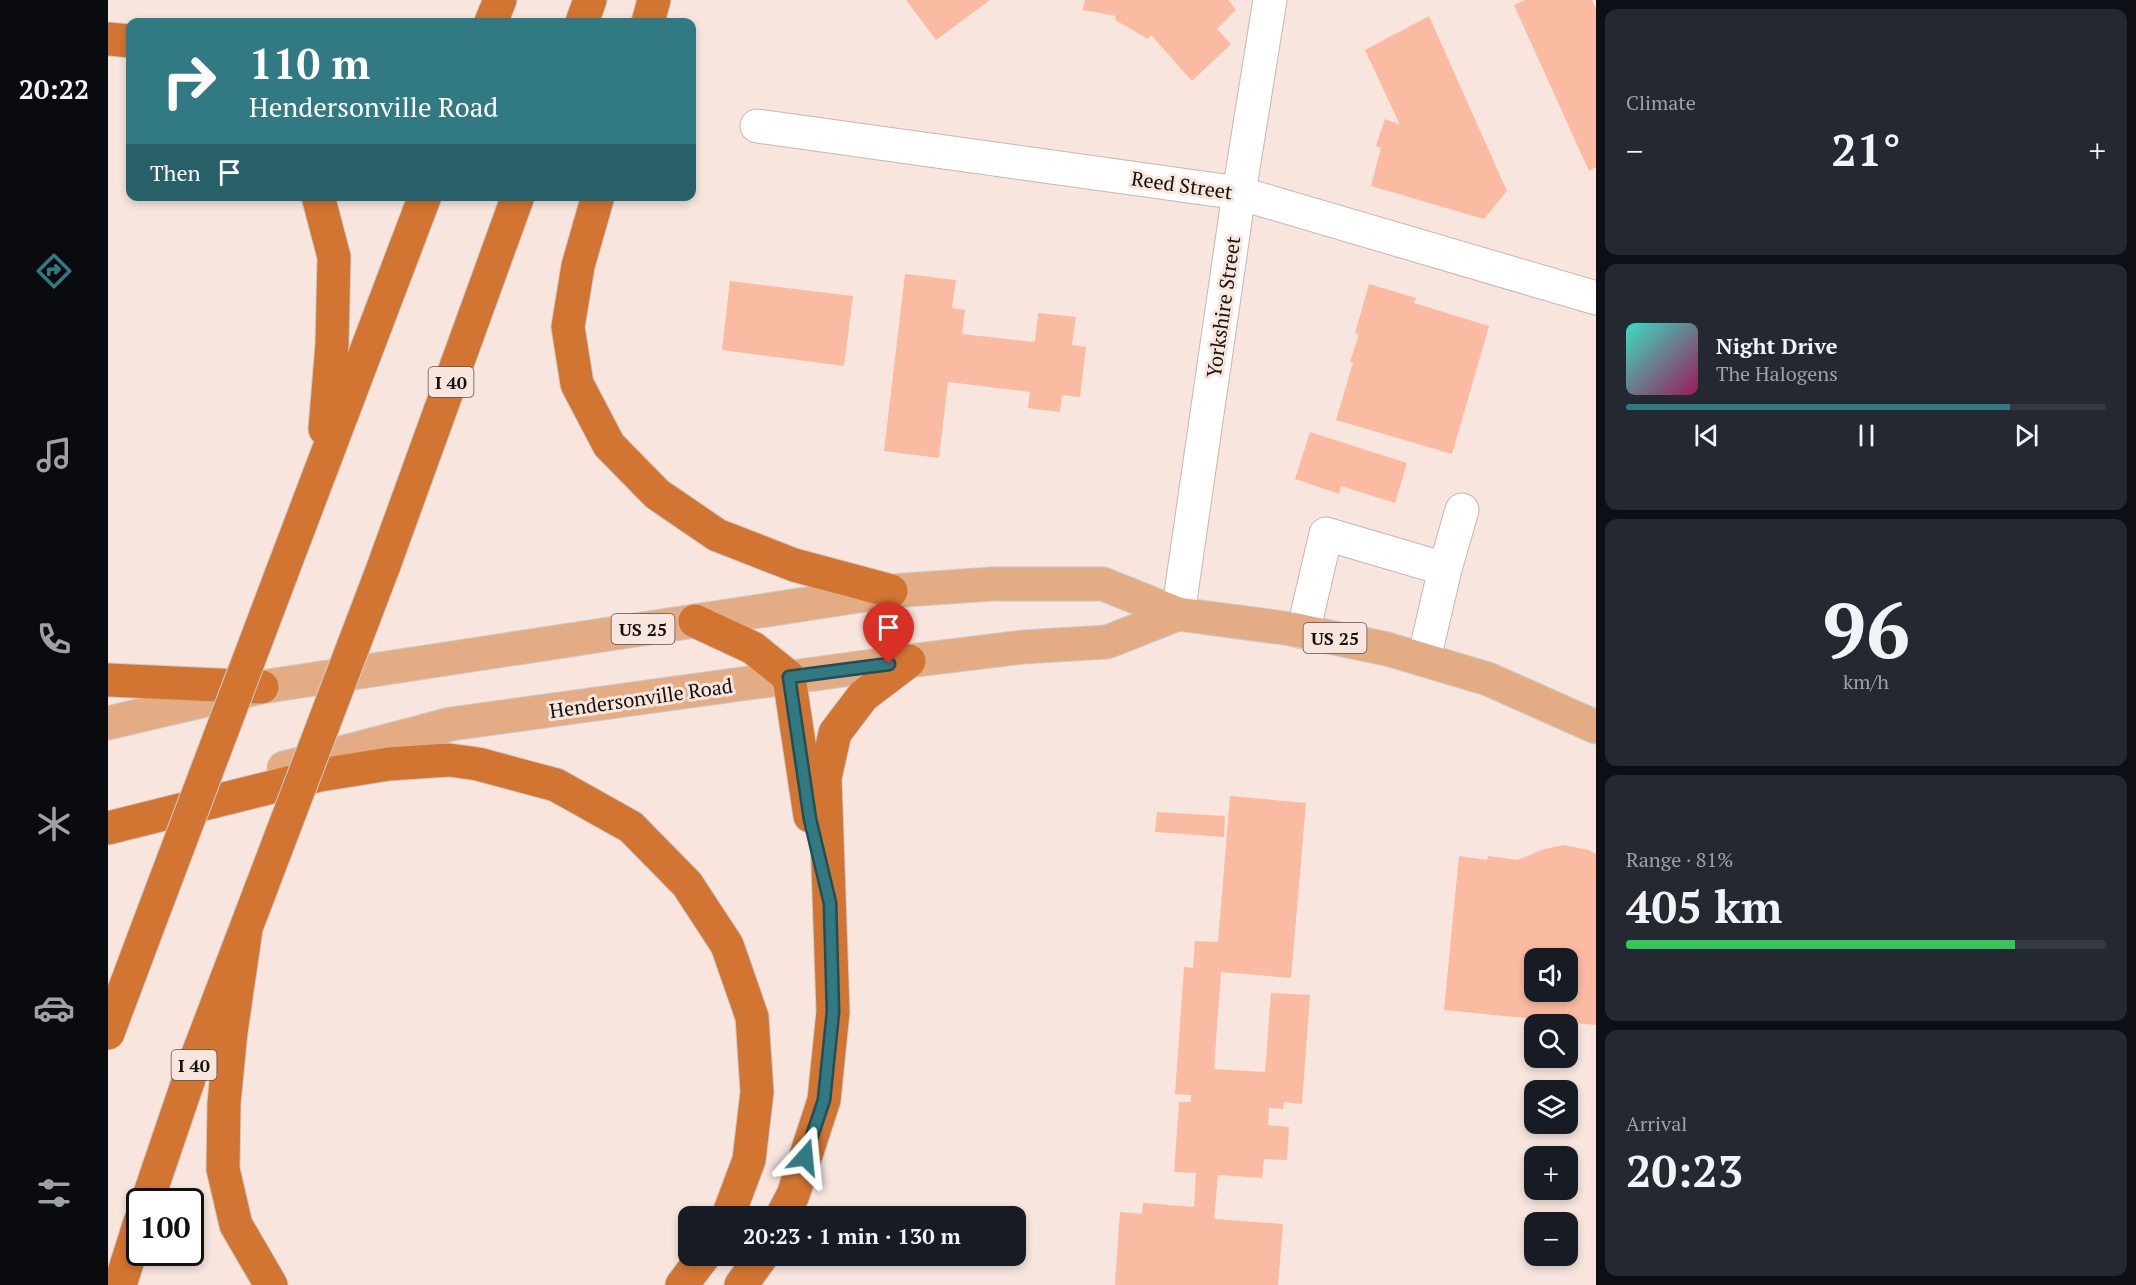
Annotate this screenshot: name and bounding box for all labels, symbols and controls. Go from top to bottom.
text: 110 m [249,35,370,91]
icon: right [150,42,228,120]
text: 20:22 [19,71,89,107]
text: Hendersonville Road [249,89,498,125]
text: Climate [1626,89,1696,116]
text: 21° [1831,119,1901,179]
text: − [1626,129,1644,172]
text: + [2088,129,2106,172]
icon: arrive [213,156,246,189]
text: Then [150,158,201,187]
street label: Reed Street [1130,165,1235,206]
street label: Yorkshire Street [1200,234,1246,379]
icon: directions [33,250,75,292]
text: Night Drive [1716,331,1838,360]
text: The Halogens [1716,360,1838,387]
road number: I 40 [428,367,474,397]
icon: previous [1690,419,1723,452]
icon: pause [1850,419,1883,452]
icon: next [2010,419,2043,452]
icon: music [33,434,75,476]
text: 96 [1822,577,1910,680]
pin [863,602,914,664]
icon: arrive [872,611,905,644]
road number: US 25 [612,614,674,644]
icon: phone [33,618,75,660]
road number: US 25 [1304,623,1366,653]
text: km/h [1843,668,1889,695]
street label: Hendersonville Road [548,672,734,724]
icon: climate [33,803,75,845]
text: Range · 81% [1626,846,1733,873]
text: 405 km [1626,876,1782,936]
map controls [1524,948,1578,1266]
button: sound [1524,948,1578,1002]
icon: car [33,987,75,1029]
button: search [1524,1014,1578,1068]
road number: I 40 [172,1050,217,1080]
button: layers [1524,1080,1578,1134]
text: Arrival [1626,1110,1687,1137]
position arrow [773,1125,837,1189]
text: 20:23 [1626,1140,1743,1200]
button: + [1524,1146,1578,1200]
icon: filters [33,1172,75,1214]
speed limit sign: 100 [126,1188,204,1266]
button: − [1524,1212,1578,1266]
text: 20:23 · 1 min · 130 m [743,1221,961,1250]

